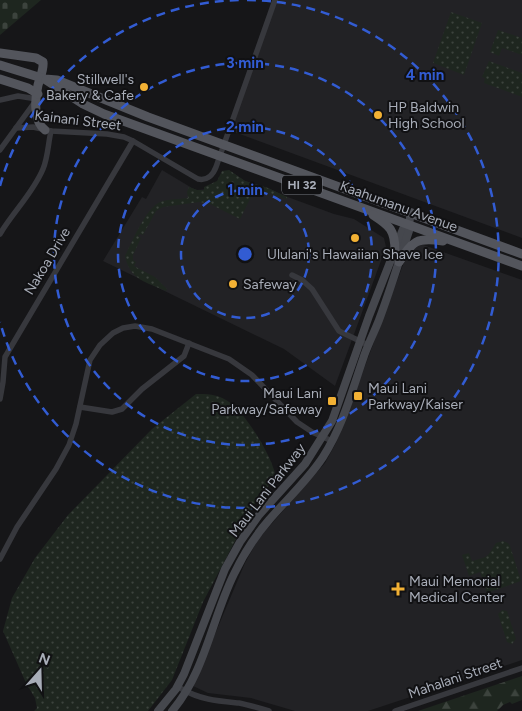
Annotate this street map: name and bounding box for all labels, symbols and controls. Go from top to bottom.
text: 3 min [226,54,264,72]
text: 4 min [406,66,444,84]
place label: Stillwell's Bakery & Cafe [46,71,134,104]
marker: Stillwell's Bakery & Cafe [138,81,150,93]
place label: HP Baldwin High School [388,99,465,132]
street label: Kainani Street [33,107,122,134]
marker: HP Baldwin High School [372,109,384,121]
text: 2 min [226,118,264,136]
road number: HI 32 [282,176,322,194]
street label: Kaahumanu Avenue [338,177,460,236]
text: 1 min [227,181,263,199]
street label: Nakoa Drive [21,224,74,298]
marker: Ululani's Hawaiian Shave Ice [349,232,361,244]
centre of rings [236,245,254,263]
place label: Ululani's Hawaiian Shave Ice [267,246,443,263]
place label: Safeway [243,276,297,293]
marker: Safeway [227,278,239,290]
place label: Maui Lani Parkway/Kaiser [368,380,463,413]
place label: Maui Lani Parkway/Safeway [211,385,323,418]
marker: Maui Lani Parkway/Kaiser [352,390,364,402]
marker: Maui Lani Parkway/Safeway [326,395,338,407]
street label: Maui Lani Parkway [226,440,310,541]
place label: Maui Memorial Medical Center [409,573,505,606]
marker: Maui Memorial Medical Center [391,582,405,596]
north arrow [15,646,65,696]
text: N [36,649,52,669]
street label: Mahalani Street [406,655,504,702]

